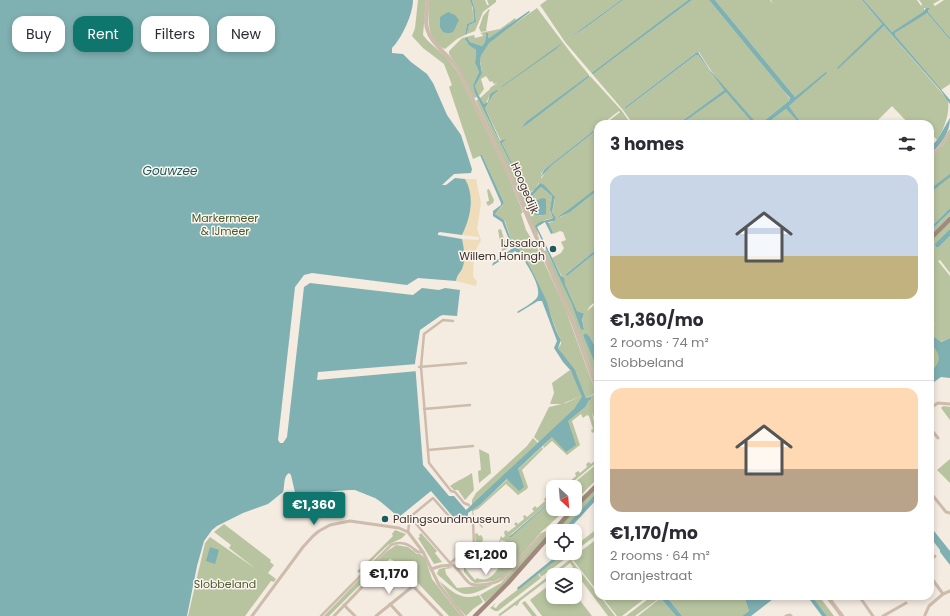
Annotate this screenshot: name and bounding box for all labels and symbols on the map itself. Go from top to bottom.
street label: Hoogedijk [507,160,543,217]
water label: Gouwzee [143,162,198,179]
park label: Markermeer & IJmeer [192,210,258,239]
place label: IJssalon Willem Honingh [459,235,545,264]
marker: IJssalon Willem Honingh [548,244,558,254]
north arrow [546,480,582,516]
pin: €1,360 [281,492,347,526]
place label: Palingsoundmuseum [393,511,510,527]
marker: Palingsoundmuseum [380,514,390,524]
pin: €1,200 [453,542,519,576]
pin: €1,170 [356,561,422,595]
park label: Slobbeland [194,576,256,592]

